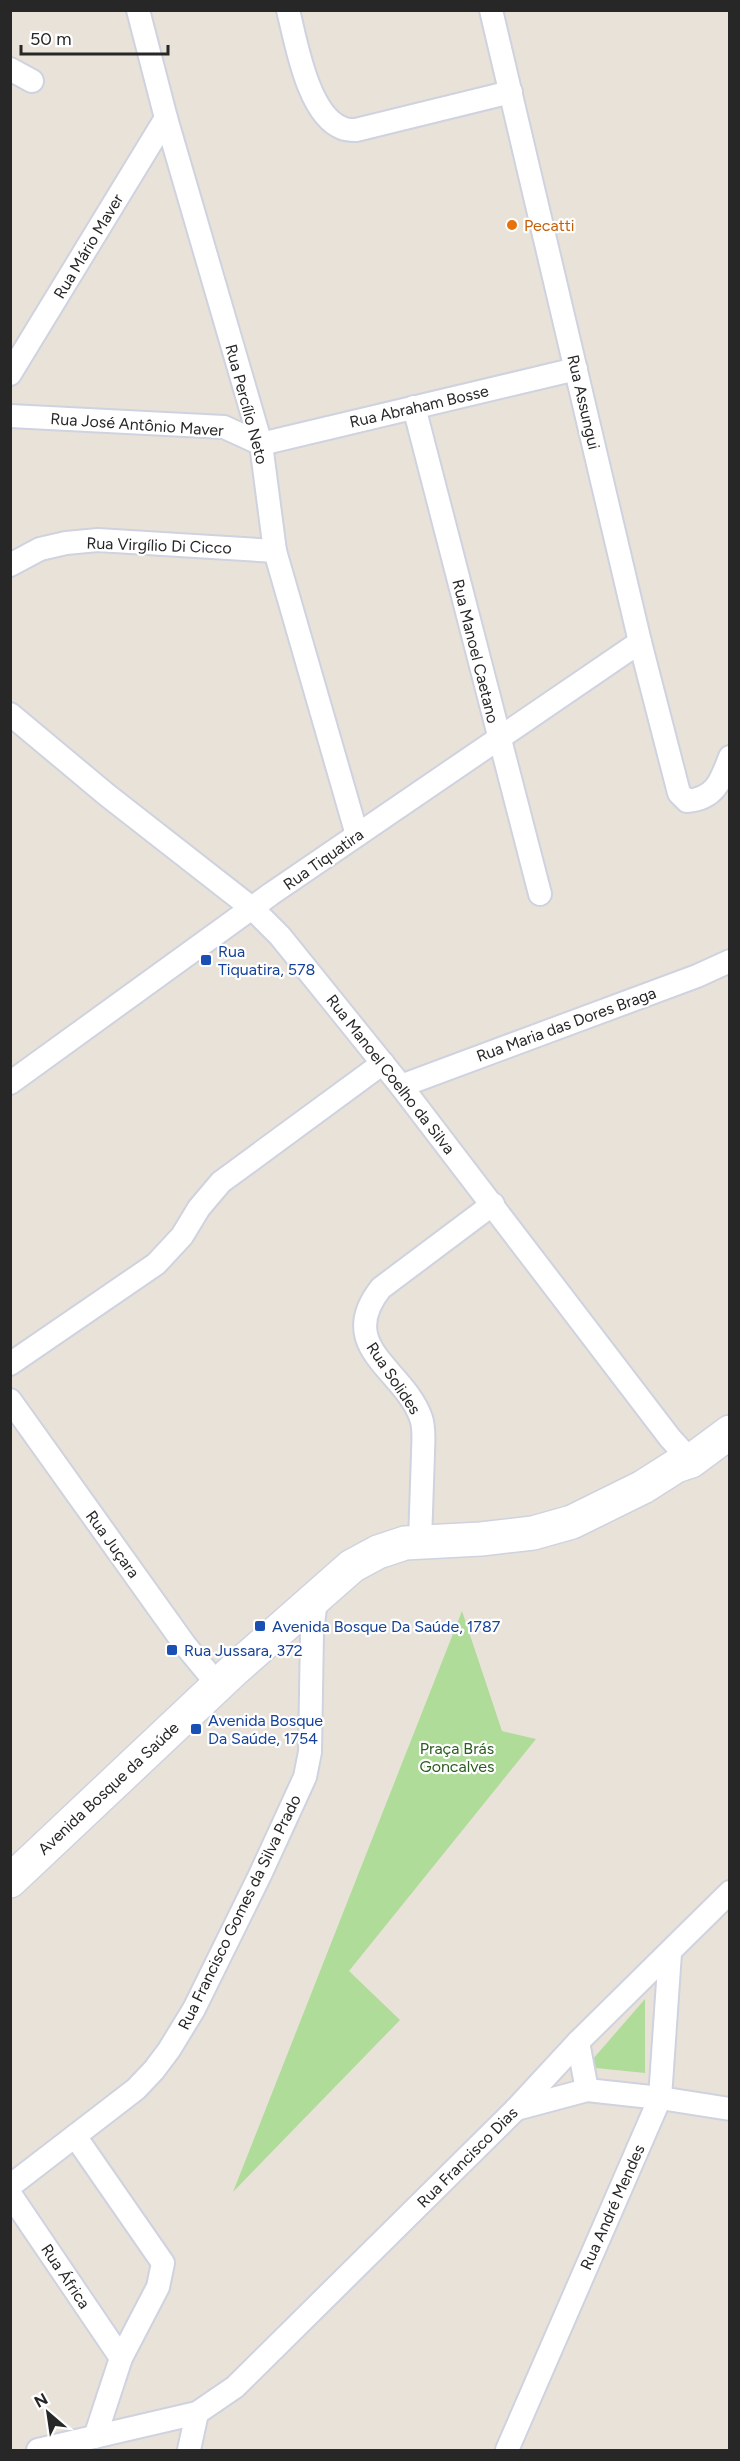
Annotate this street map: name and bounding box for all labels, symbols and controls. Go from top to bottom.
scale bar [21,18,168,56]
text: 50 m [30,28,72,50]
street label: Rua Mário Maver [50,190,128,302]
place label: Pecatti [524,216,574,235]
marker: Pecatti [505,218,519,232]
street label: Rua Percílio Neto [221,342,272,466]
street label: Rua Assungui [563,353,604,451]
street label: Rua Abraham Bosse [348,381,491,432]
street label: Rua José Antônio Maver [50,409,225,440]
street label: Rua Virgílio Di Cicco [86,533,232,558]
street label: Rua Manoel Caetano [448,577,503,725]
street label: Rua Tiquatira [280,825,367,894]
place label: Rua Tiquatira, 578 [218,942,315,979]
marker: Rua Tiquatira, 578 [199,953,213,967]
street label: Rua Maria das Dores Braga [474,983,659,1066]
street label: Rua Manoel Coelho da Silva [322,991,459,1158]
street label: Rua Solides [363,1339,425,1418]
street label: Rua Juçara [82,1507,143,1582]
place label: Avenida Bosque Da Saúde, 1787 [272,1617,501,1636]
marker: Avenida Bosque Da Saúde, 1787 [253,1619,267,1633]
place label: Rua Jussara, 372 [184,1641,303,1660]
marker: Rua Jussara, 372 [165,1643,179,1657]
place label: Avenida Bosque Da Saúde, 1754 [208,1711,323,1748]
street label: Avenida Bosque da Saúde [34,1718,183,1859]
marker: Avenida Bosque Da Saúde, 1754 [189,1722,203,1736]
park label: Praça Brás Goncalves [419,1739,495,1776]
street label: Rua Francisco Gomes da Silva Prado [174,1792,305,2033]
street label: Rua Francisco Dias [413,2103,521,2211]
street label: Rua André Mendes [576,2142,649,2273]
street label: Rua África [37,2240,94,2312]
north arrow [18,2383,78,2443]
text: N [31,2389,51,2412]

